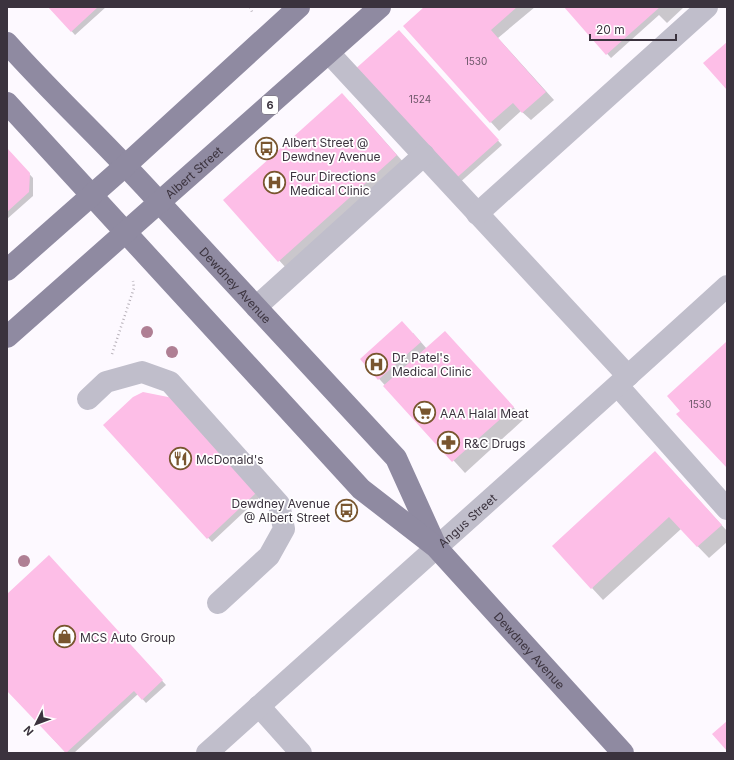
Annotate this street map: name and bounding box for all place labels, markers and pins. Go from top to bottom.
place label: Albert Street @ Dewdney Avenue [282,135,381,164]
bus stop icon: Albert Street @ Dewdney Avenue [254,136,280,162]
place label: Four Directions Medical Clinic [290,169,376,198]
hospital icon: Four Directions Medical Clinic [262,170,288,196]
place label: Dr. Patel's Medical Clinic [392,350,472,379]
hospital icon: Dr. Patel's Medical Clinic [363,351,389,377]
supermarket icon: AAA Halal Meat [411,400,437,426]
place label: AAA Halal Meat [440,406,529,421]
pharmacy icon: R&C Drugs [436,430,462,456]
place label: R&C Drugs [464,436,526,451]
restaurant icon: McDonald's [168,446,194,472]
place label: McDonald's [196,452,264,467]
place label: Dewdney Avenue @ Albert Street [231,496,330,525]
bus stop icon: Dewdney Avenue @ Albert Street [333,497,359,523]
shop icon: MCS Auto Group [52,624,78,650]
place label: MCS Auto Group [80,630,175,645]

